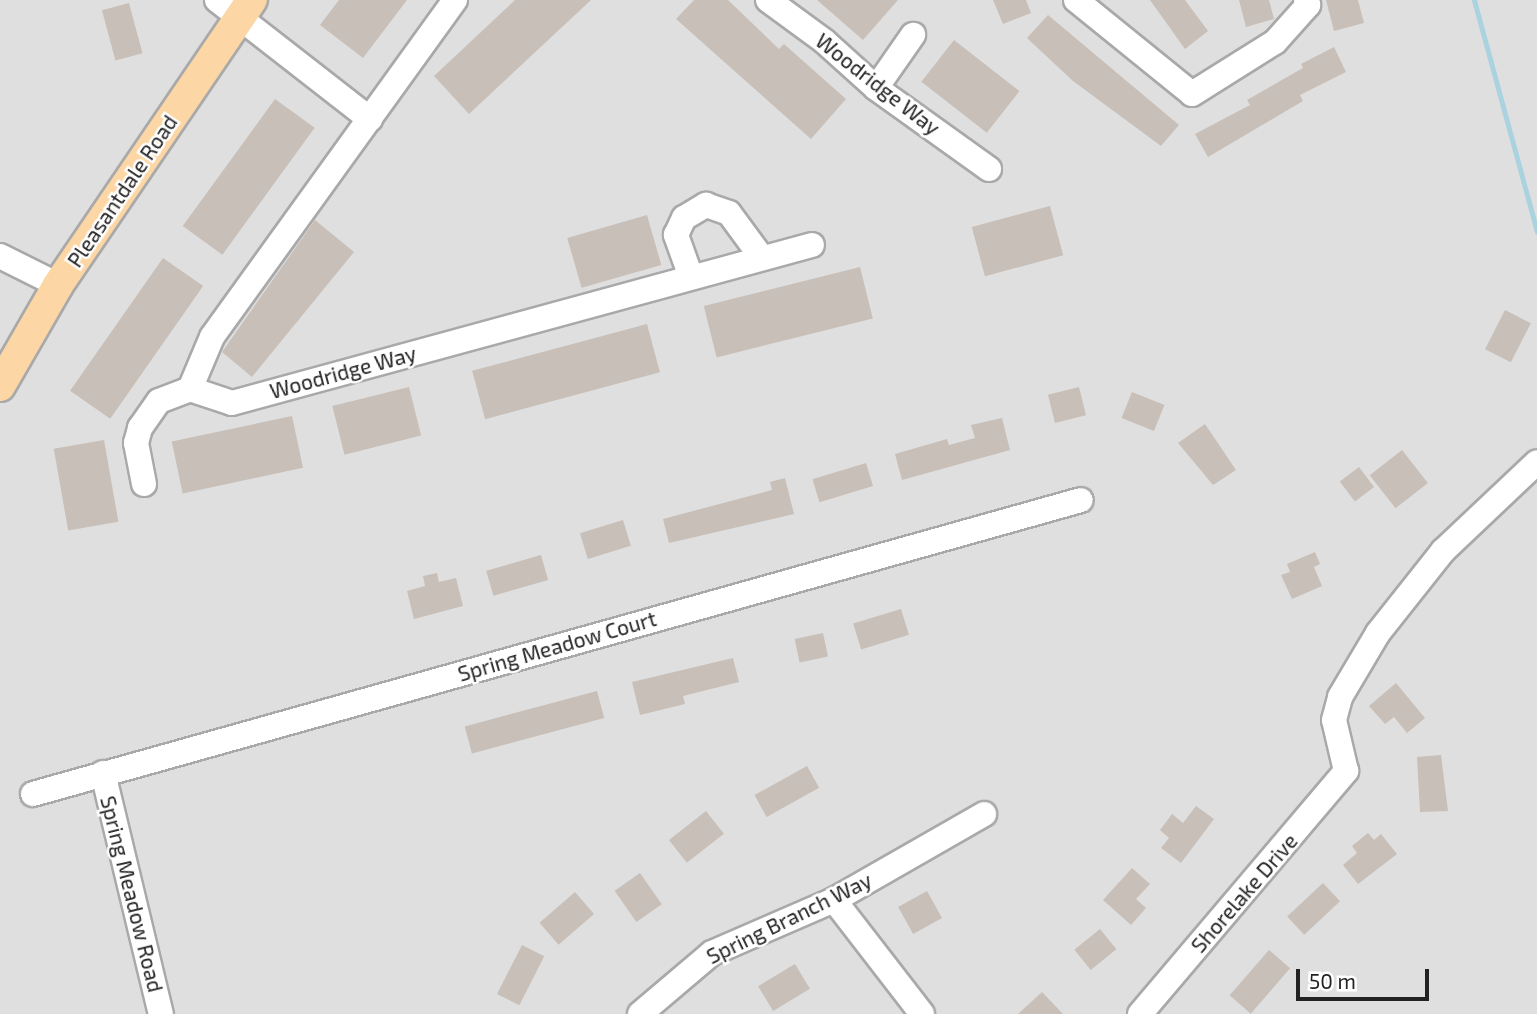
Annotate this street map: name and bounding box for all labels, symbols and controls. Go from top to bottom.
street label: Woodridge Way [811,28,945,140]
street label: Pleasantdale Road [62,110,182,272]
street label: Woodridge Way [267,340,419,404]
street label: Spring Meadow Court [455,606,659,686]
street label: Spring Meadow Road [95,793,169,995]
street label: Shorelake Drive [1186,828,1302,958]
street label: Spring Branch Way [702,867,876,969]
scale bar [1299,954,1432,998]
text: 50 m [1309,968,1356,993]

